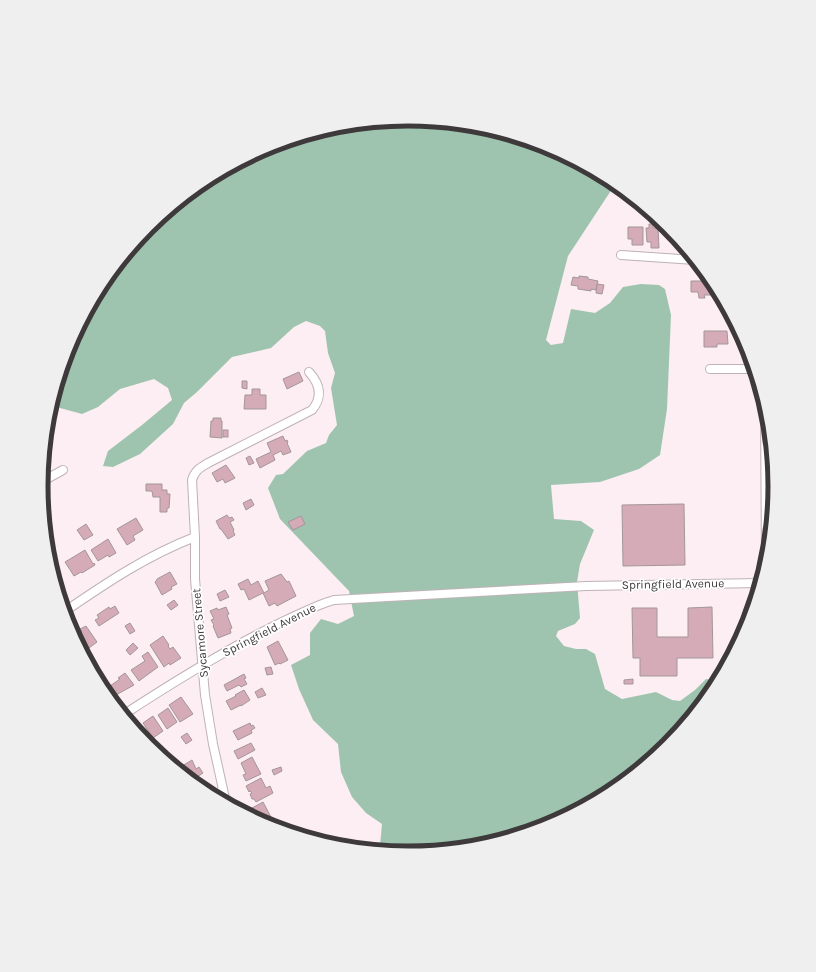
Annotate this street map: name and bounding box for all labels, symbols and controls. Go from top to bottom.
street label: Springfield Avenue [621,576,725,592]
street label: Sycamore Street [189,587,211,678]
street label: Springfield Avenue [220,600,318,660]

